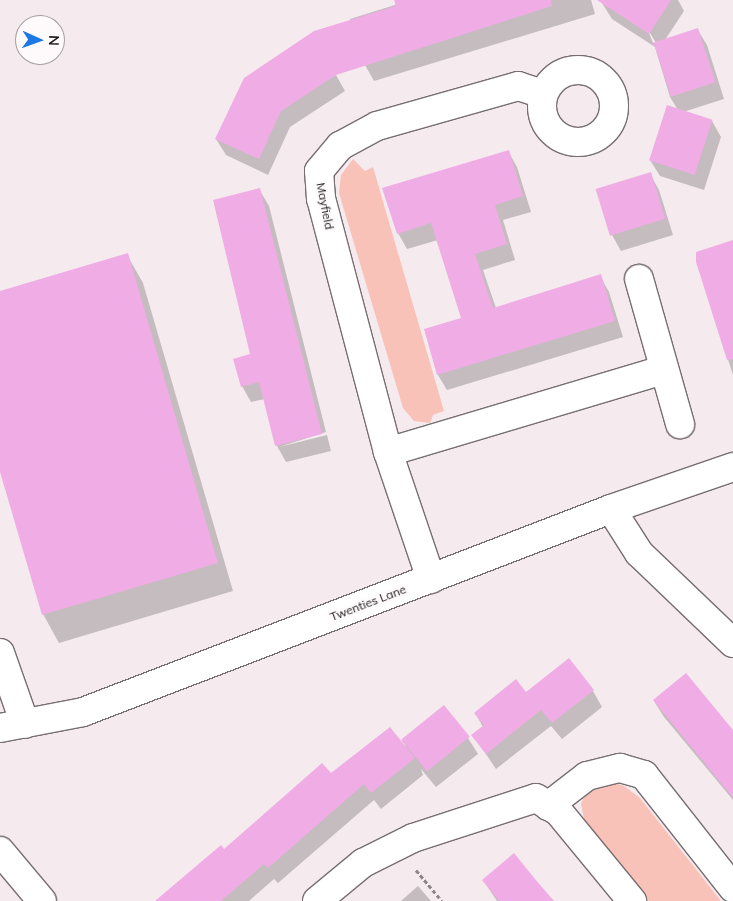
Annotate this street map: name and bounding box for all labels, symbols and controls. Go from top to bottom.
north arrow [15,15,65,65]
text: N [45,35,63,46]
street label: Mayfield [313,181,337,231]
street label: Twenties Lane [328,582,408,624]

